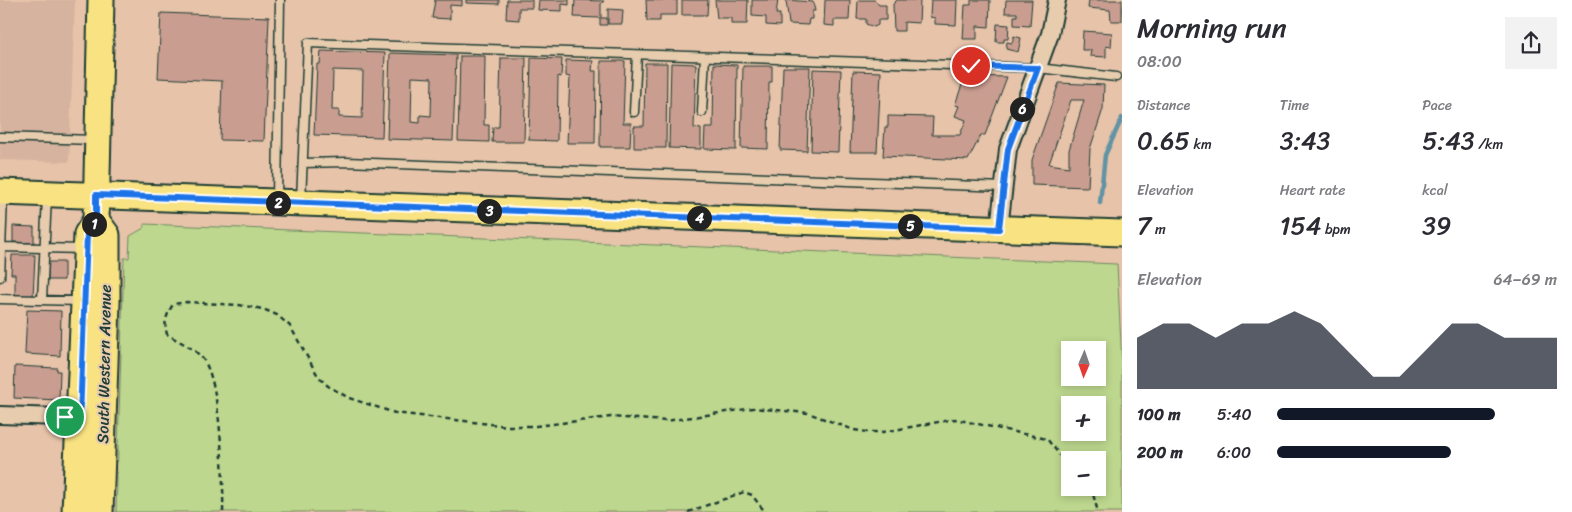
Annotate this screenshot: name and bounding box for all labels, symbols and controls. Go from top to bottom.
text: Morning run [1137,3,1287,52]
button: share [1505,17,1557,69]
pin [950,45,992,87]
text: 08:00 [1137,47,1182,76]
icon: check [957,52,985,80]
text: Distance [1137,93,1190,118]
text: Time [1280,93,1309,118]
text: Pace [1422,93,1452,118]
pin: 6 [1010,96,1034,122]
text: 6 [1019,97,1026,122]
text: 0.65 [1137,118,1190,163]
text: 3:43 [1280,118,1330,163]
text: 5:43 [1422,118,1475,163]
text: km [1190,132,1212,157]
text: /km [1475,132,1503,157]
text: Elevation [1137,178,1194,203]
text: Heart rate [1280,178,1345,203]
text: kcal [1422,178,1448,203]
pin: 2 [266,190,290,216]
text: 2 [274,191,283,216]
pin: 3 [476,198,502,224]
text: 3 [486,199,493,224]
text: 7 [1137,203,1151,248]
text: 154 [1280,203,1321,248]
text: 39 [1422,203,1451,248]
pin: 4 [686,206,712,230]
text: 4 [695,206,704,231]
pin: 1 [82,212,106,236]
text: 1 [91,212,98,237]
pin: 5 [898,214,922,238]
text: 5 [906,214,915,239]
text: m [1151,217,1166,242]
text: bpm [1321,217,1351,242]
text: Elevation [1137,265,1202,294]
text: 64–69 m [1493,265,1557,294]
street label: South Western Avenue [88,284,120,444]
north arrow [1061,341,1106,386]
map controls [1061,341,1106,496]
pin [44,396,86,438]
button: + [1061,396,1106,441]
text: 100 m [1137,400,1181,429]
text: 5:40 [1217,400,1252,429]
icon: arrive [51,403,79,431]
text: 200 m [1137,438,1183,467]
text: 6:00 [1217,438,1251,467]
button: − [1061,451,1106,496]

